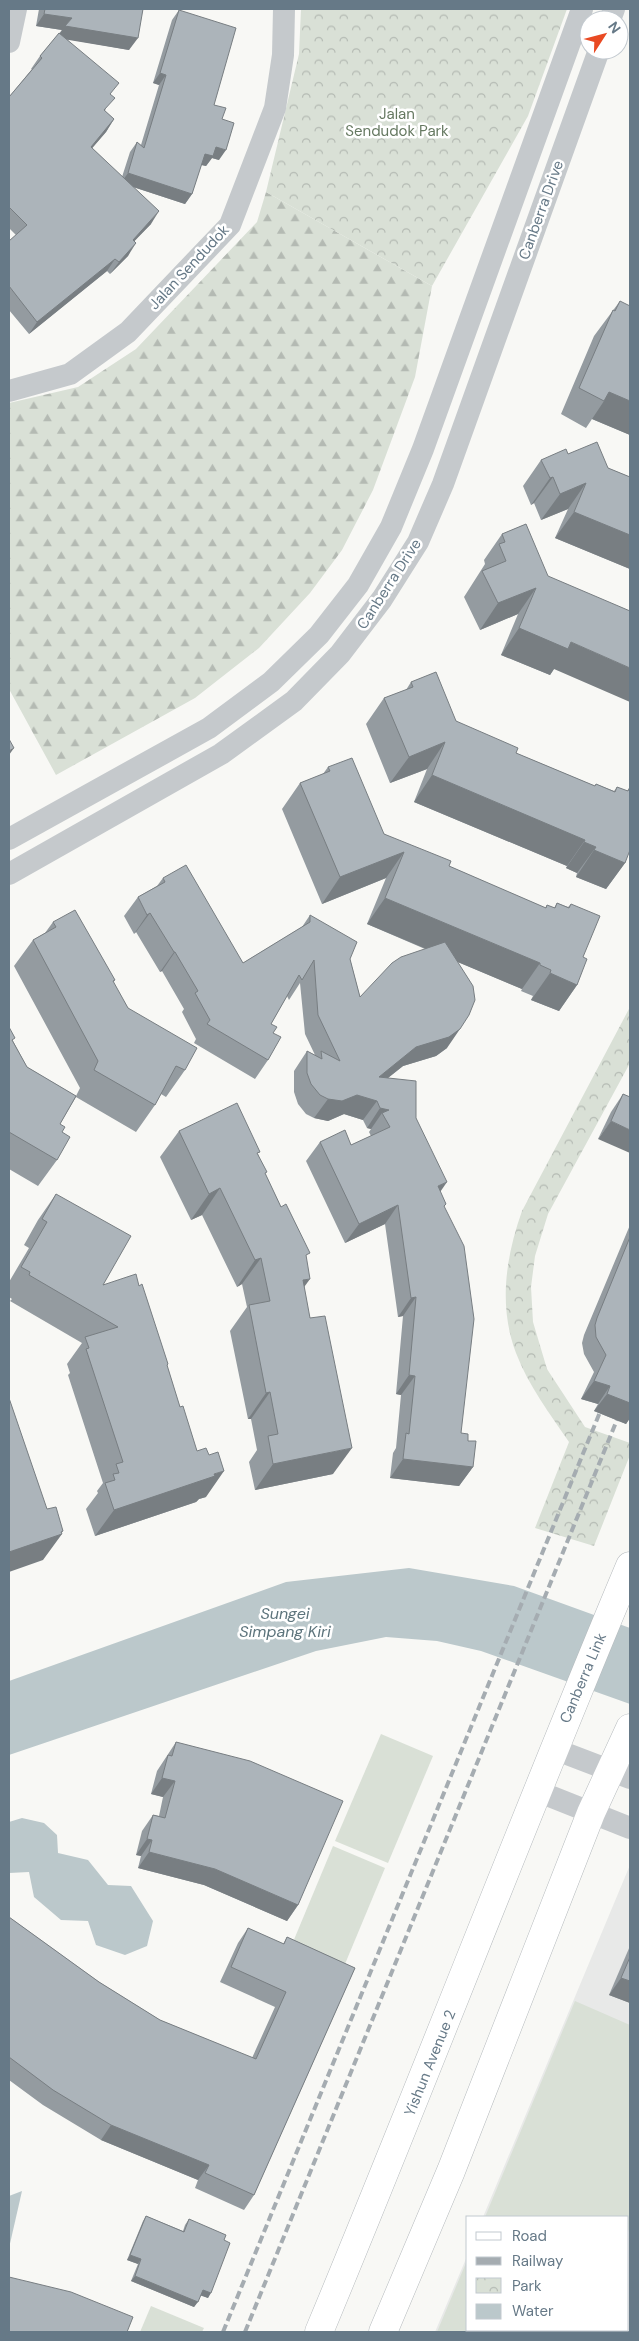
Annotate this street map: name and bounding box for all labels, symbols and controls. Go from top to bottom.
north arrow [579,10,629,60]
text: N [604,18,625,37]
park label: Jalan Sendudok Park [345,104,449,141]
street label: Canberra Drive [514,158,568,262]
street label: Jalan Sendudok [144,220,234,314]
street label: Canberra Drive [352,535,426,633]
water label: Sungei Simpang Kiri [239,1603,332,1642]
street label: Canberra Link [555,1629,611,1726]
street label: Yishun Avenue 2 [400,2007,460,2119]
legend [466,2216,629,2331]
text: Road [512,2226,547,2246]
text: Railway [512,2251,564,2271]
text: Park [512,2276,542,2296]
text: Water [512,2301,554,2321]

